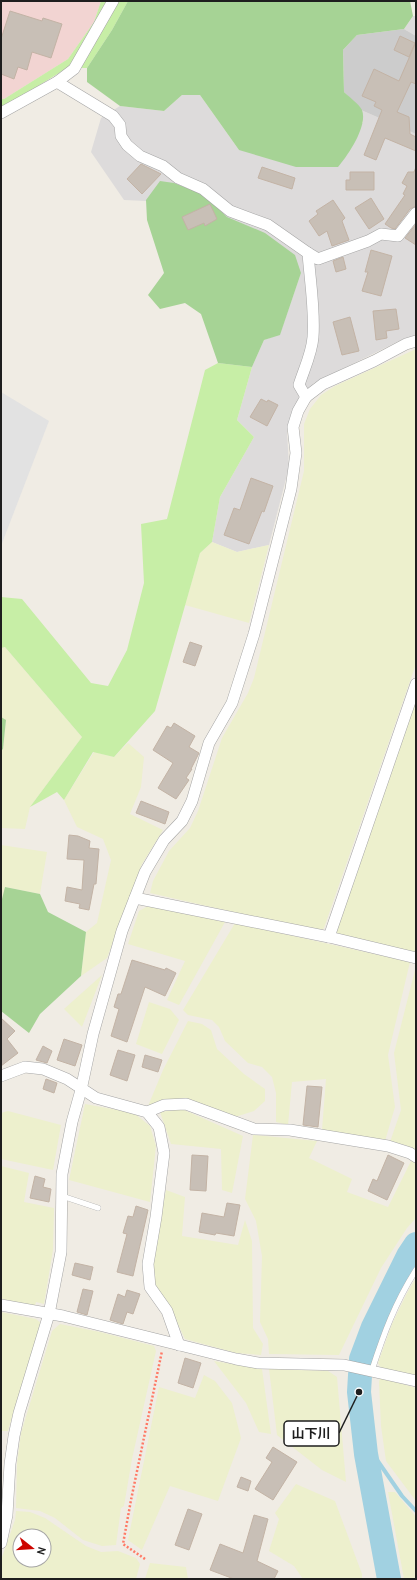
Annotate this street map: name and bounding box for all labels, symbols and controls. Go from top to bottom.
callout: 山下川 [284,1421,339,1446]
text: 山下川 [291,1425,331,1442]
north arrow [12,1528,52,1568]
text: N [34,1545,49,1556]

